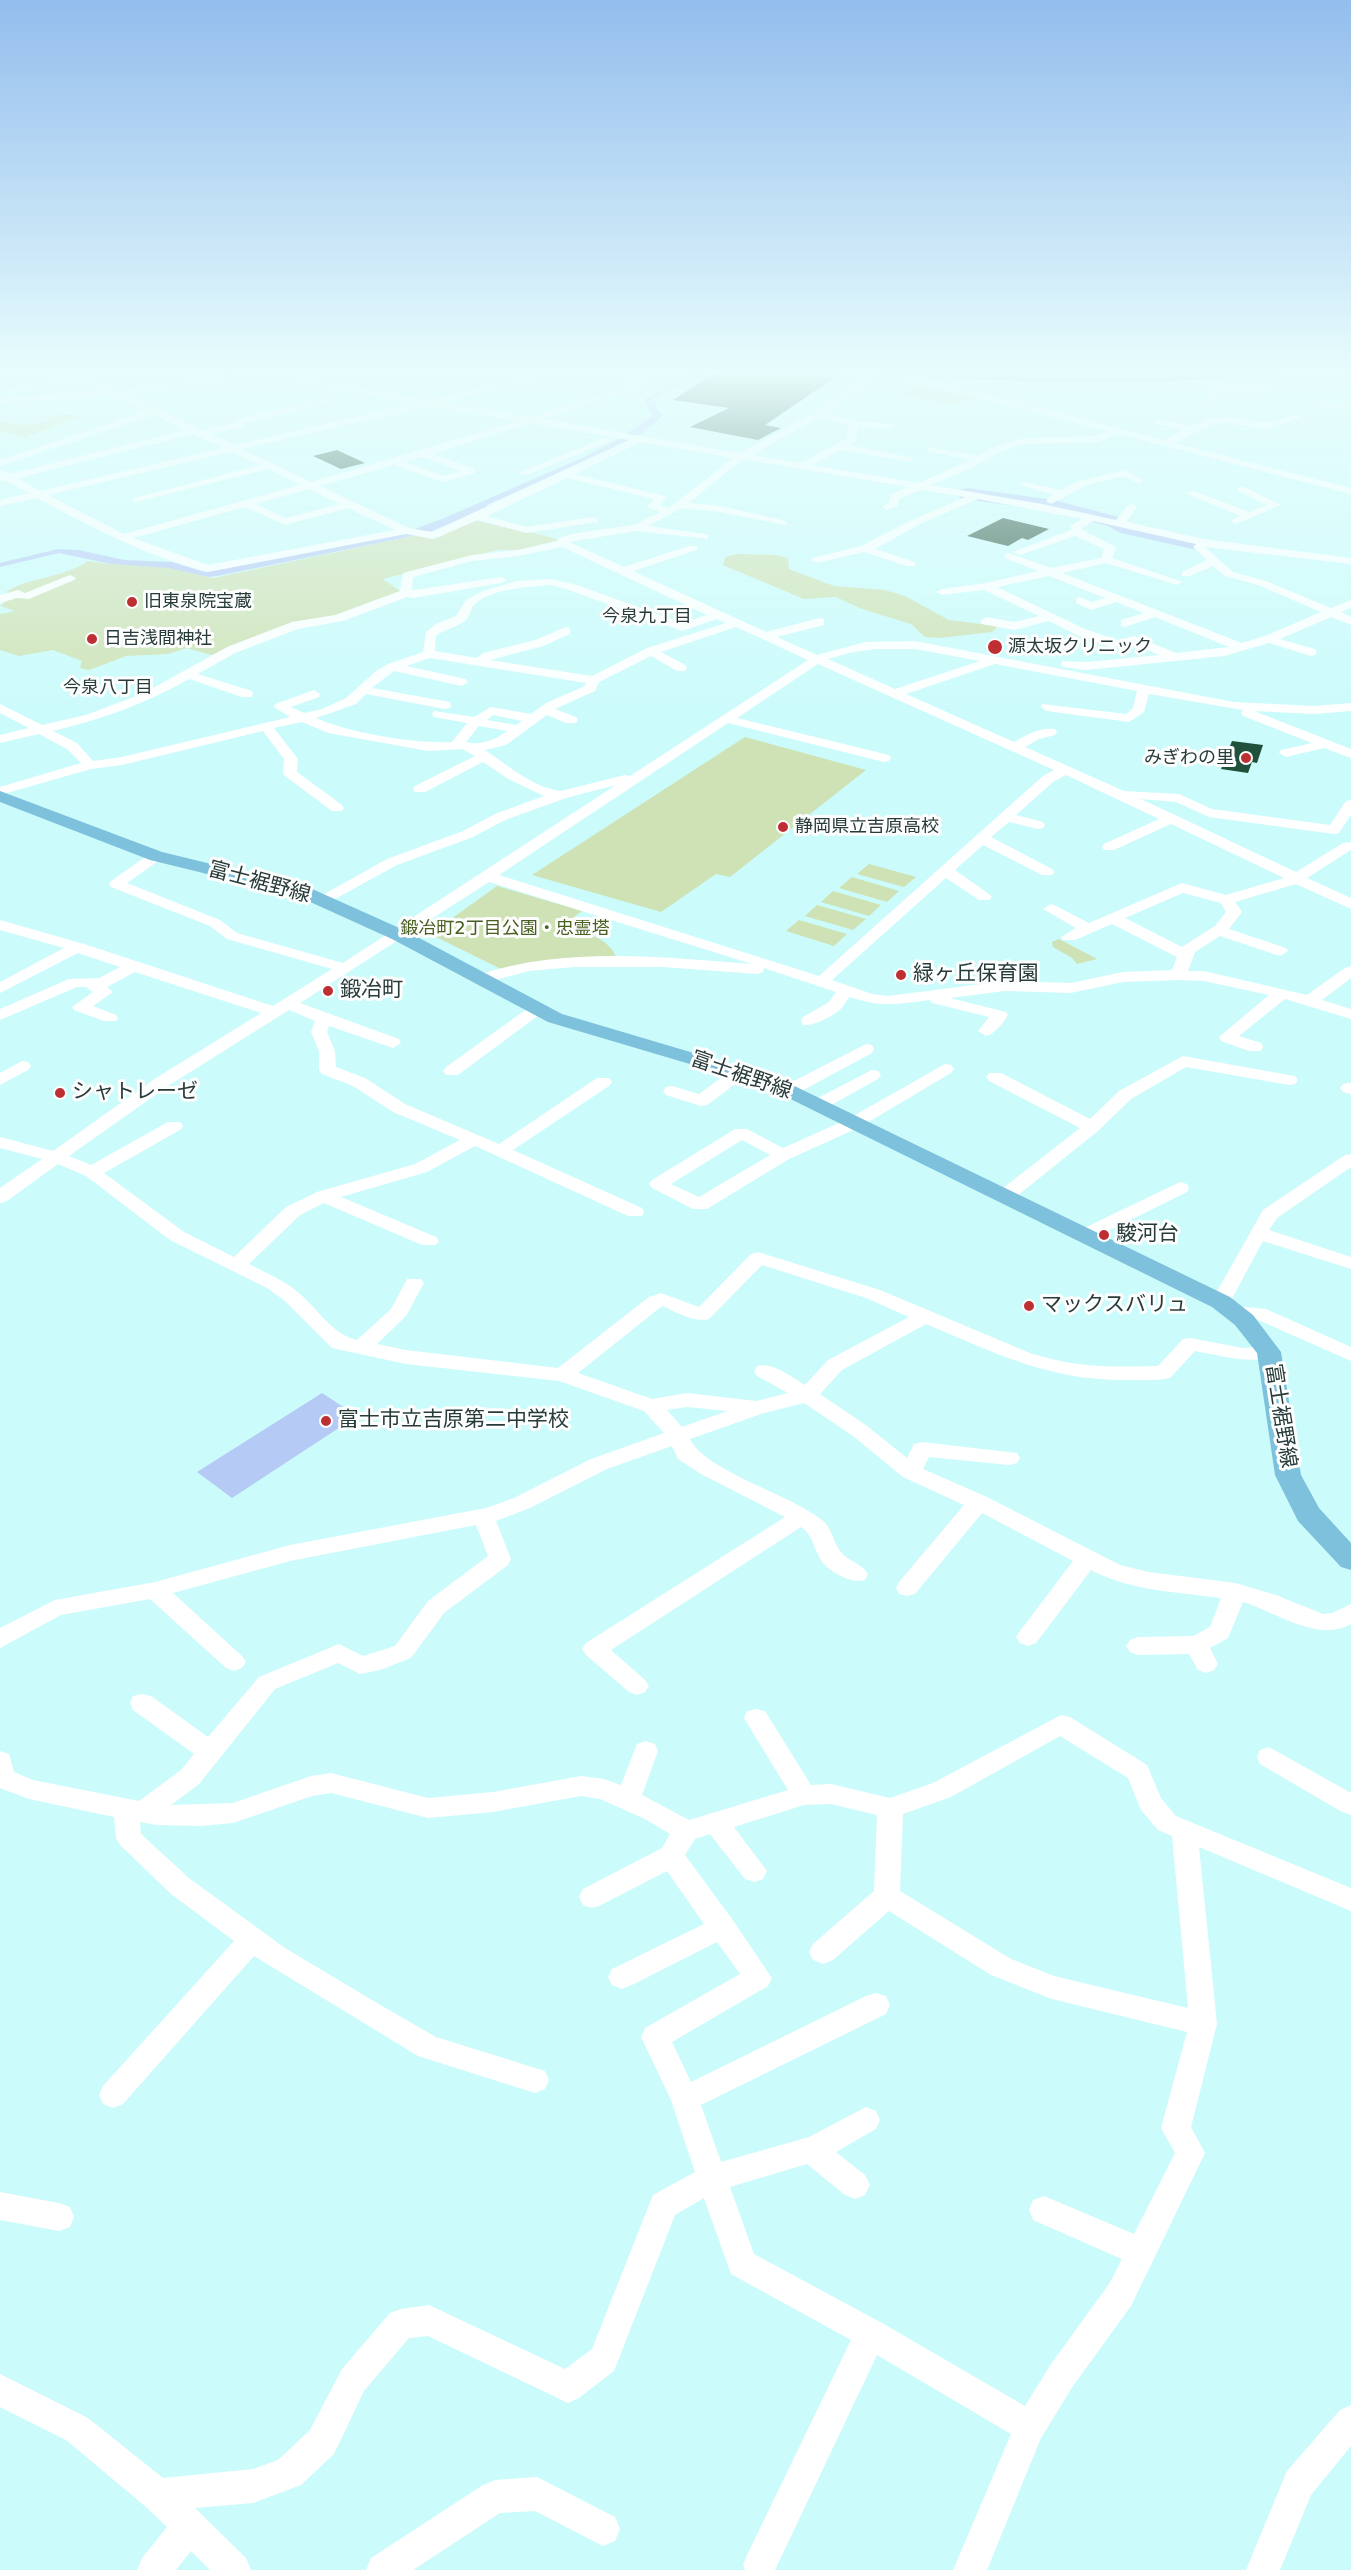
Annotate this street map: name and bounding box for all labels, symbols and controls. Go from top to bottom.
place label: 旧東泉院宝蔵 [144,591,252,613]
marker: 旧東泉院宝蔵 [125,595,139,609]
district label: 今泉九丁目 [602,606,692,628]
place label: 日吉浅間神社 [104,628,212,650]
marker: 日吉浅間神社 [85,632,99,646]
place label: 源太坂クリニック [1008,636,1152,658]
marker: 源太坂クリニック [986,638,1004,656]
district label: 今泉八丁目 [63,677,153,699]
place label: みぎわの里 [1144,747,1234,769]
marker: みぎわの里 [1239,751,1253,765]
place label: 静岡県立吉原高校 [795,816,939,838]
marker: 静岡県立吉原高校 [776,820,790,834]
street label: 富士裾野線 [205,857,313,909]
park label: 鍛冶町2丁目公園・忠霊塔 [400,918,610,940]
place label: 緑ヶ丘保育園 [913,962,1039,988]
marker: 緑ヶ丘保育園 [894,968,908,982]
place label: 鍛冶町 [340,978,403,1004]
marker: 鍛冶町 [321,984,335,998]
street label: 富士裾野線 [687,1047,795,1105]
place label: シャトレーゼ [72,1080,198,1106]
marker: シャトレーゼ [53,1086,67,1100]
place label: 駿河台 [1116,1222,1179,1248]
marker: 駿河台 [1097,1228,1111,1242]
place label: マックスバリュ [1041,1293,1188,1319]
marker: マックスバリュ [1022,1299,1036,1313]
street label: 富士裾野線 [1259,1362,1301,1470]
place label: 富士市立吉原第二中学校 [338,1408,569,1434]
marker: 富士市立吉原第二中学校 [319,1414,333,1428]

